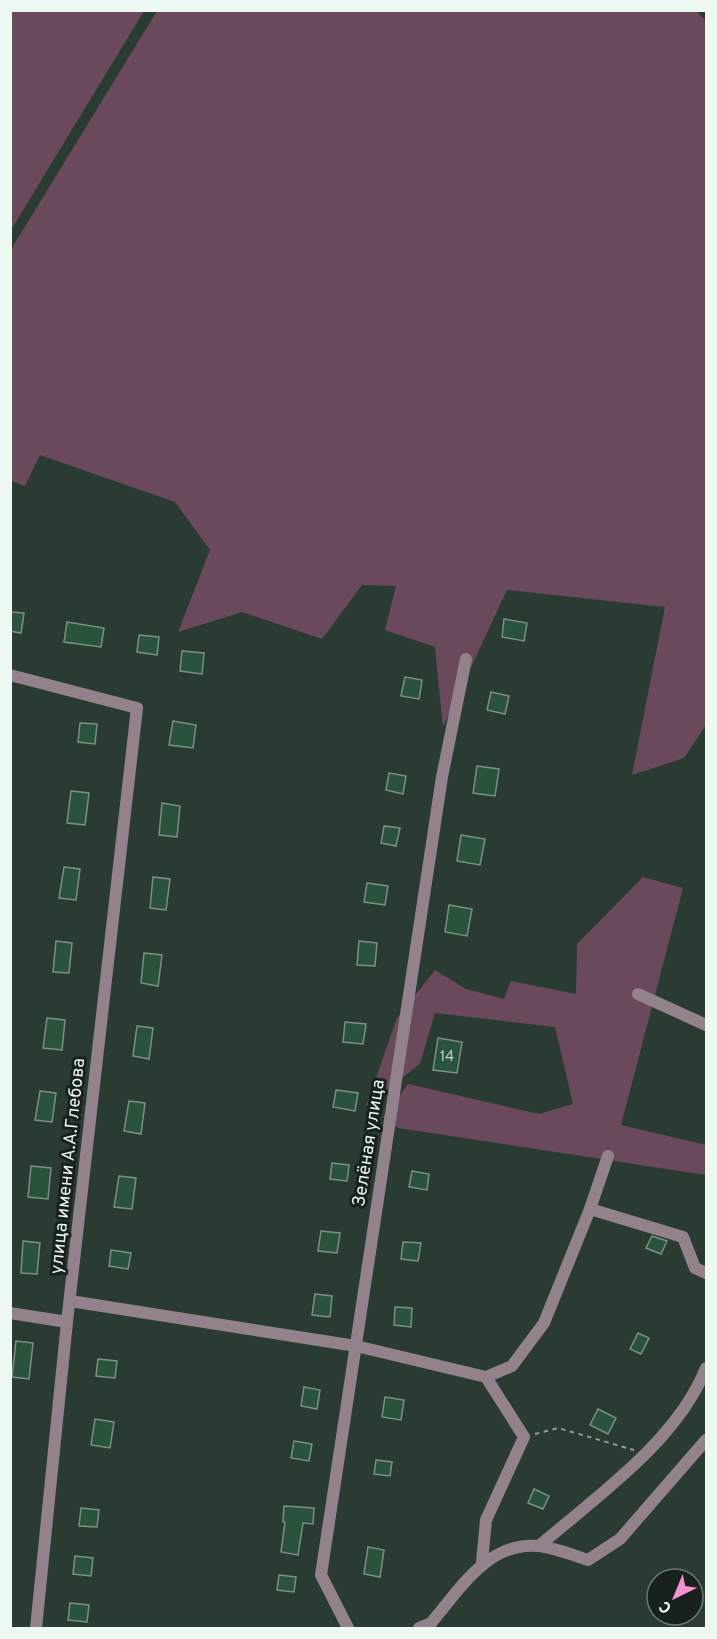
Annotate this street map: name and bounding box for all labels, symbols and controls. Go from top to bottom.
house number: 14 [440,1048,454,1067]
street label: улица имени А.А.Глебова [46,1057,91,1275]
street label: Зелёная улица [348,1078,391,1209]
north arrow [645,1567,705,1627]
text: С [656,1596,677,1617]

